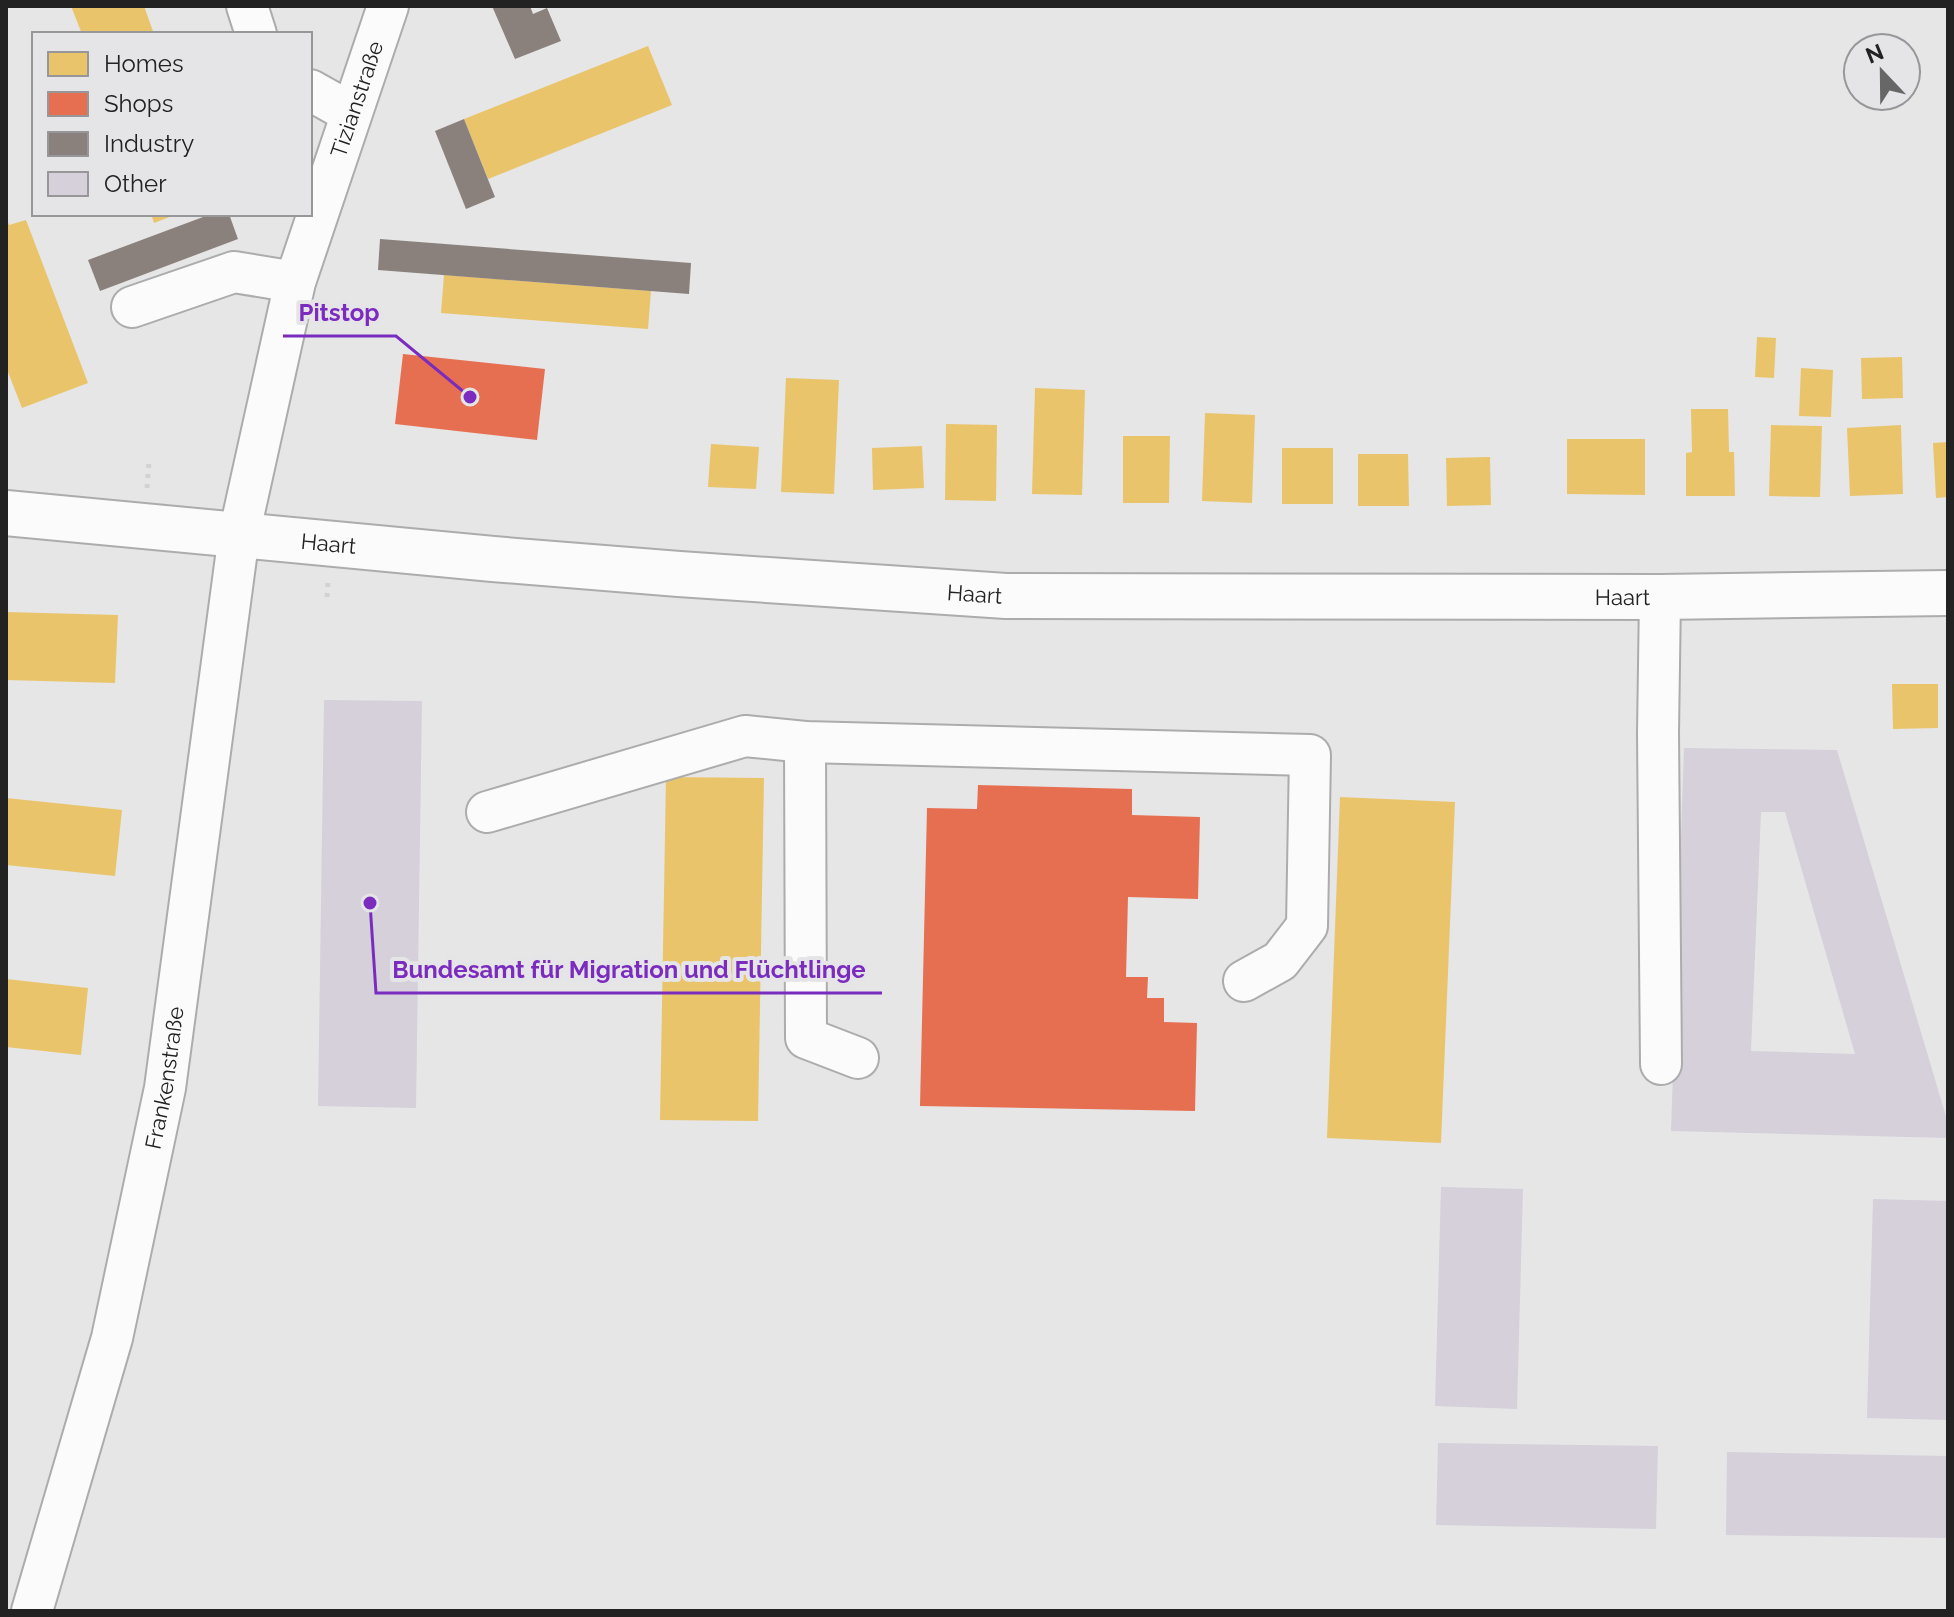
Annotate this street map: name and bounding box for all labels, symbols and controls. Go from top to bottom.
legend [32,32,312,216]
north arrow [1842,32,1922,112]
street label: Tizianstraße [325,37,388,161]
text: N [1862,38,1887,69]
text: Homes [104,49,184,78]
text: Shops [104,89,173,118]
text: Industry [104,129,194,158]
text: Other [104,169,167,198]
callout: Pitstop [283,288,396,336]
text: Pitstop [299,298,379,327]
street label: Haart [300,528,358,559]
street label: Haart [946,579,1004,609]
street label: Haart [1595,584,1651,610]
callout: Bundesamt für Migration und Flüchtlinge [376,945,882,993]
text: Bundesamt für Migration und Flüchtlinge [392,955,866,984]
street label: Frankenstraße [139,1005,189,1151]

